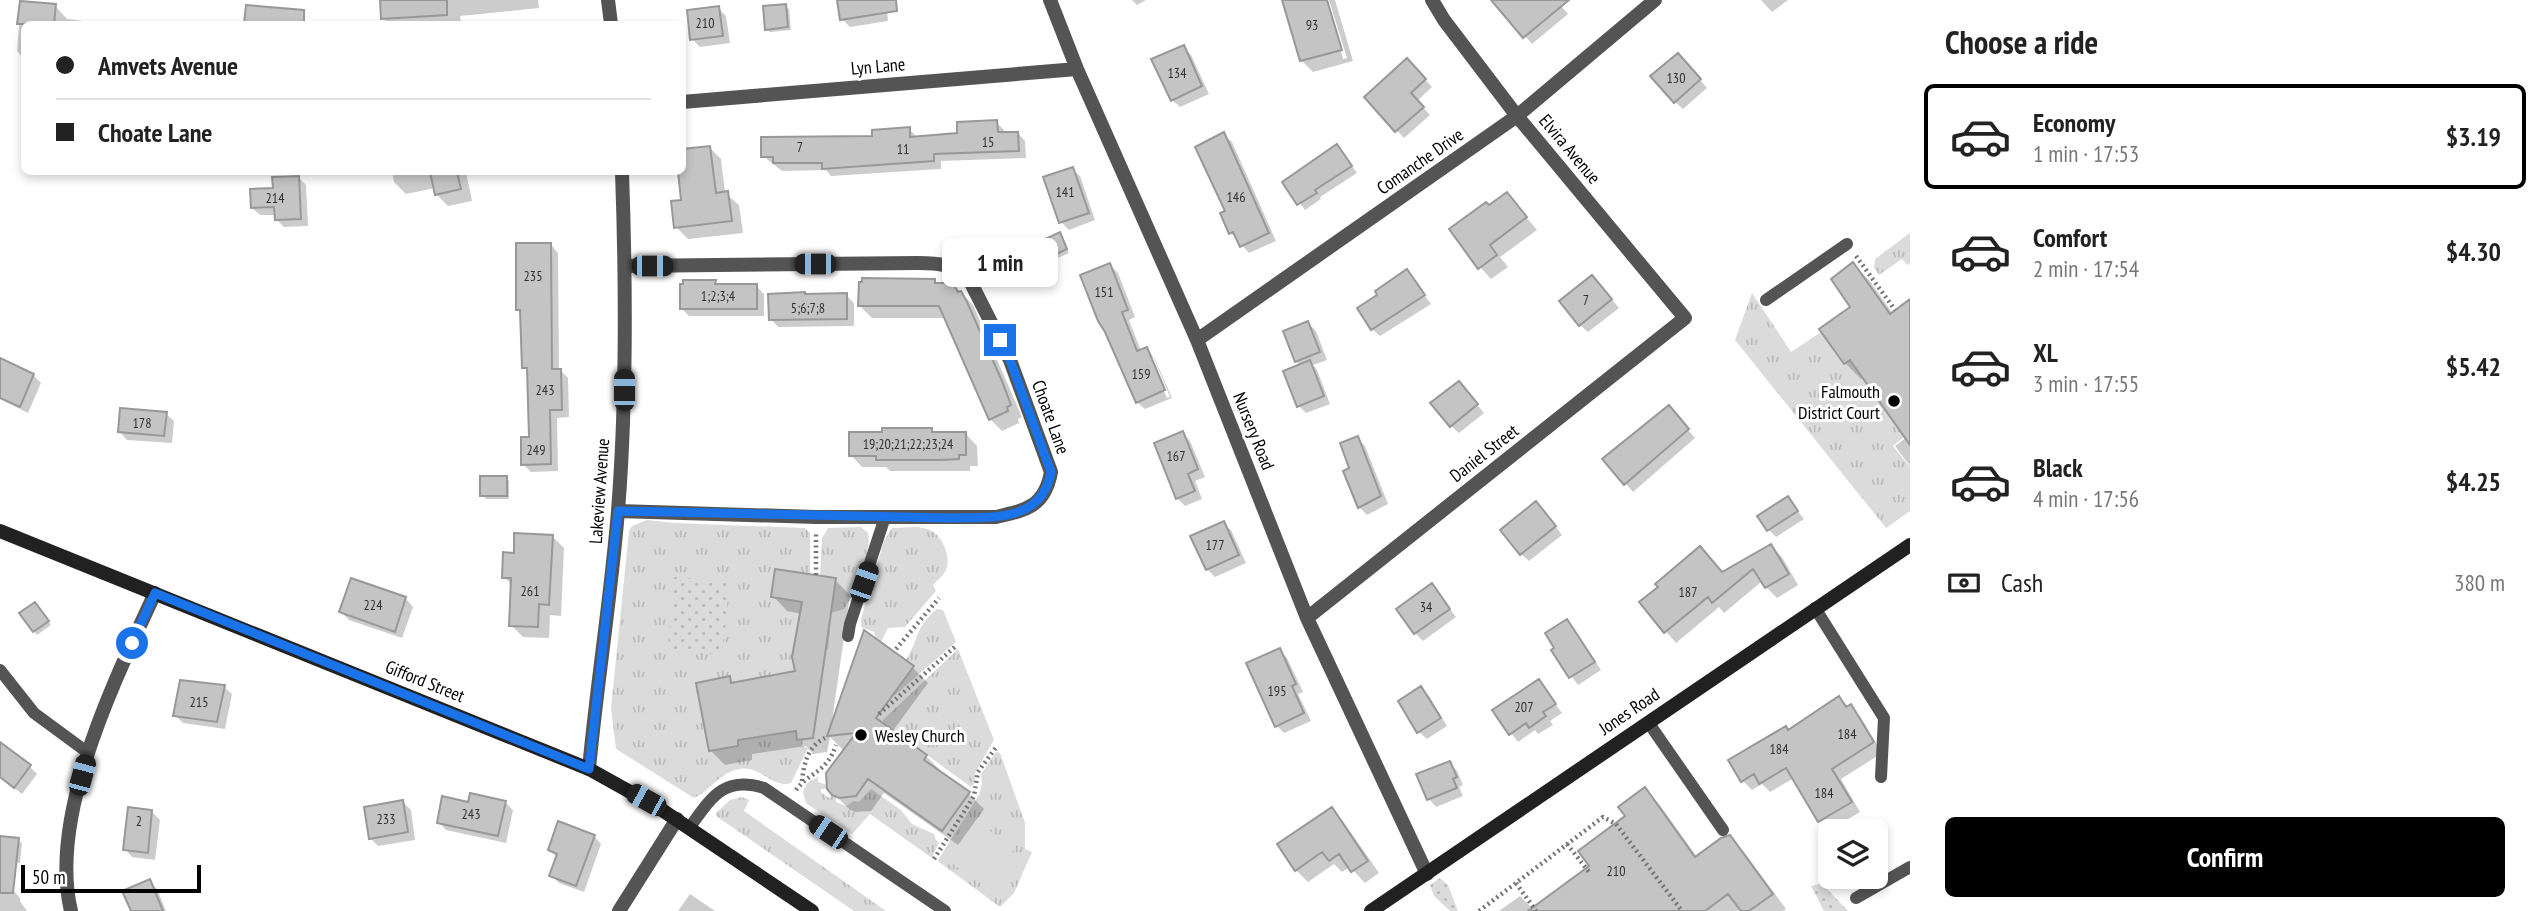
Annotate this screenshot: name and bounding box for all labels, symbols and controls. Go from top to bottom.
house number: 210 [696,14,714,32]
house number: 93 [1306,16,1318,34]
text: Choose a ride [1945,21,2098,63]
text: Amvets Avenue [98,49,238,82]
street label: Lyn Lane [850,52,906,80]
house number: 134 [1168,64,1187,82]
house number: 130 [1667,69,1685,87]
icon: car [1949,105,2012,168]
text: Economy [2033,106,2115,139]
street label: Elvira Avenue [1534,110,1606,188]
text: Choate Lane [98,116,212,149]
text: $3.19 [2446,120,2501,153]
street label: Comanche Drive [1372,123,1468,199]
house number: 15 [982,133,994,151]
house number: 7 [797,138,803,156]
text: 1 min · 17:53 [2033,139,2139,168]
house number: 11 [897,140,909,158]
house number: 141 [1056,183,1074,201]
house number: 146 [1227,188,1245,206]
house number: 214 [266,189,285,207]
icon: car [1949,220,2012,283]
text: Comfort [2033,221,2107,254]
text: $4.30 [2446,235,2501,268]
callout: 1 min [942,238,1058,288]
text: 1 min [977,248,1023,277]
car [795,254,837,275]
text: 2 min · 17:54 [2033,254,2139,283]
car [632,256,674,277]
house number: 235 [524,267,542,285]
house number: 151 [1095,283,1113,301]
house number: 1;2;3;4 [701,287,736,305]
house number: 7 [1583,291,1589,309]
house number: 5;6;7;8 [791,299,825,317]
route end [984,324,1016,356]
icon: car [1949,335,2012,398]
text: XL [2033,336,2058,369]
text: $5.42 [2446,350,2501,383]
house number: 159 [1132,365,1150,383]
car [614,369,635,411]
text: 3 min · 17:55 [2033,369,2139,398]
street label: Choate Lane [1027,377,1075,457]
place label: Falmouth District Court [1798,380,1880,424]
house number: 243 [536,381,554,399]
street label: Nursery Road [1228,389,1280,473]
marker: Falmouth District Court [1886,393,1902,409]
house number: 178 [133,414,151,432]
street label: Daniel Street [1445,419,1523,487]
house number: 19;20;21;22;23;24 [863,435,954,453]
street label: Lakeview Avenue [584,437,614,545]
house number: 249 [527,441,545,459]
house number: 167 [1167,447,1185,465]
icon: car [1949,450,2012,513]
text: Black [2033,451,2083,484]
text: $4.25 [2446,465,2501,498]
text: 4 min · 17:56 [2033,484,2139,513]
house number: 177 [1206,536,1224,554]
car [848,559,881,605]
icon: cash [1945,564,1983,602]
text: Cash [2001,566,2043,599]
text: 380 m [2454,568,2505,597]
house number: 261 [521,582,539,600]
house number: 187 [1679,583,1697,601]
house number: 224 [364,596,383,614]
house number: 34 [1420,598,1433,616]
route start [116,627,148,659]
street label: Gifford Street [382,655,468,707]
house number: 195 [1268,682,1286,700]
street label: Jones Road [1594,682,1664,740]
house number: 215 [190,693,208,711]
house number: 207 [1515,698,1533,716]
place label: Wesley Church [875,724,965,747]
house number: 184 [1838,725,1857,743]
marker: Wesley Church [853,727,869,743]
house number: 184 [1770,740,1789,758]
car [67,752,98,798]
car [623,781,670,819]
house number: 184 [1815,784,1834,802]
house number: 243 [462,805,480,823]
house number: 233 [377,810,395,828]
house number: 2 [136,812,142,830]
car [805,812,852,852]
button: Confirm [1945,817,2505,897]
map controls [1818,819,1888,889]
button: layers [1818,819,1888,889]
scale bar [21,862,201,894]
house number: 210 [1607,862,1625,880]
text: 50 m [32,865,66,889]

